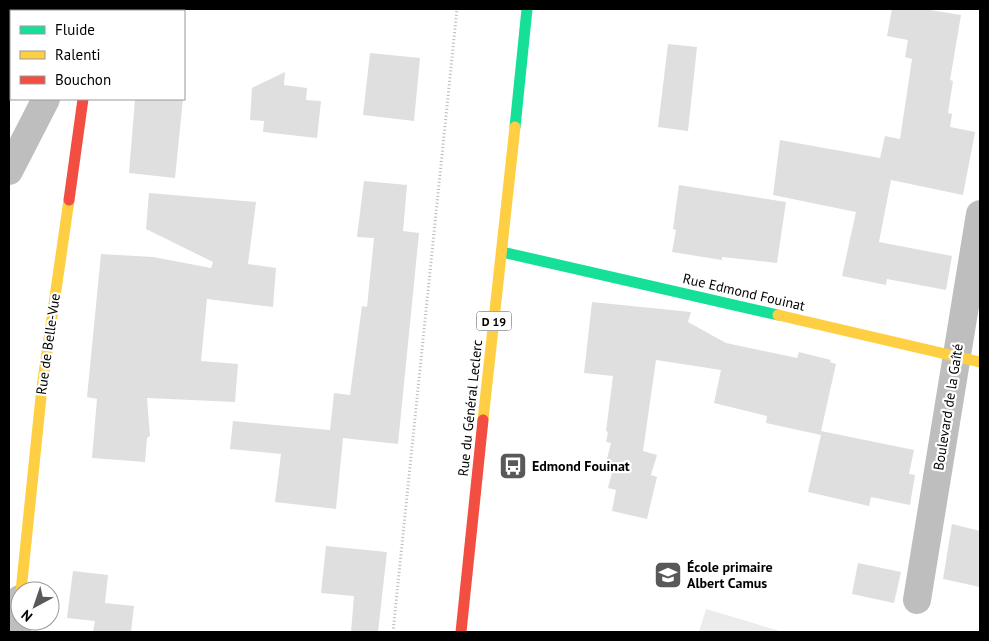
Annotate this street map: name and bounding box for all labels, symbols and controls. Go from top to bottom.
legend [10,10,185,100]
text: Fluide [55,20,95,39]
text: Ralenti [55,45,101,64]
text: Bouchon [55,70,111,89]
street label: Rue Edmond Fouinat [681,269,807,315]
street label: Rue de Belle-Vue [32,292,64,396]
road number: D 19 [476,312,512,331]
street label: Rue du Général Leclerc [454,339,486,477]
street label: Boulevard de la Gaîté [929,342,967,472]
bus stop icon: Edmond Fouinat [498,451,528,481]
place label: Edmond Fouinat [532,457,630,475]
place label: École primaire Albert Camus [687,558,773,592]
school or university icon: École primaire Albert Camus [653,560,683,590]
north arrow [10,581,60,631]
text: N [17,606,36,626]

